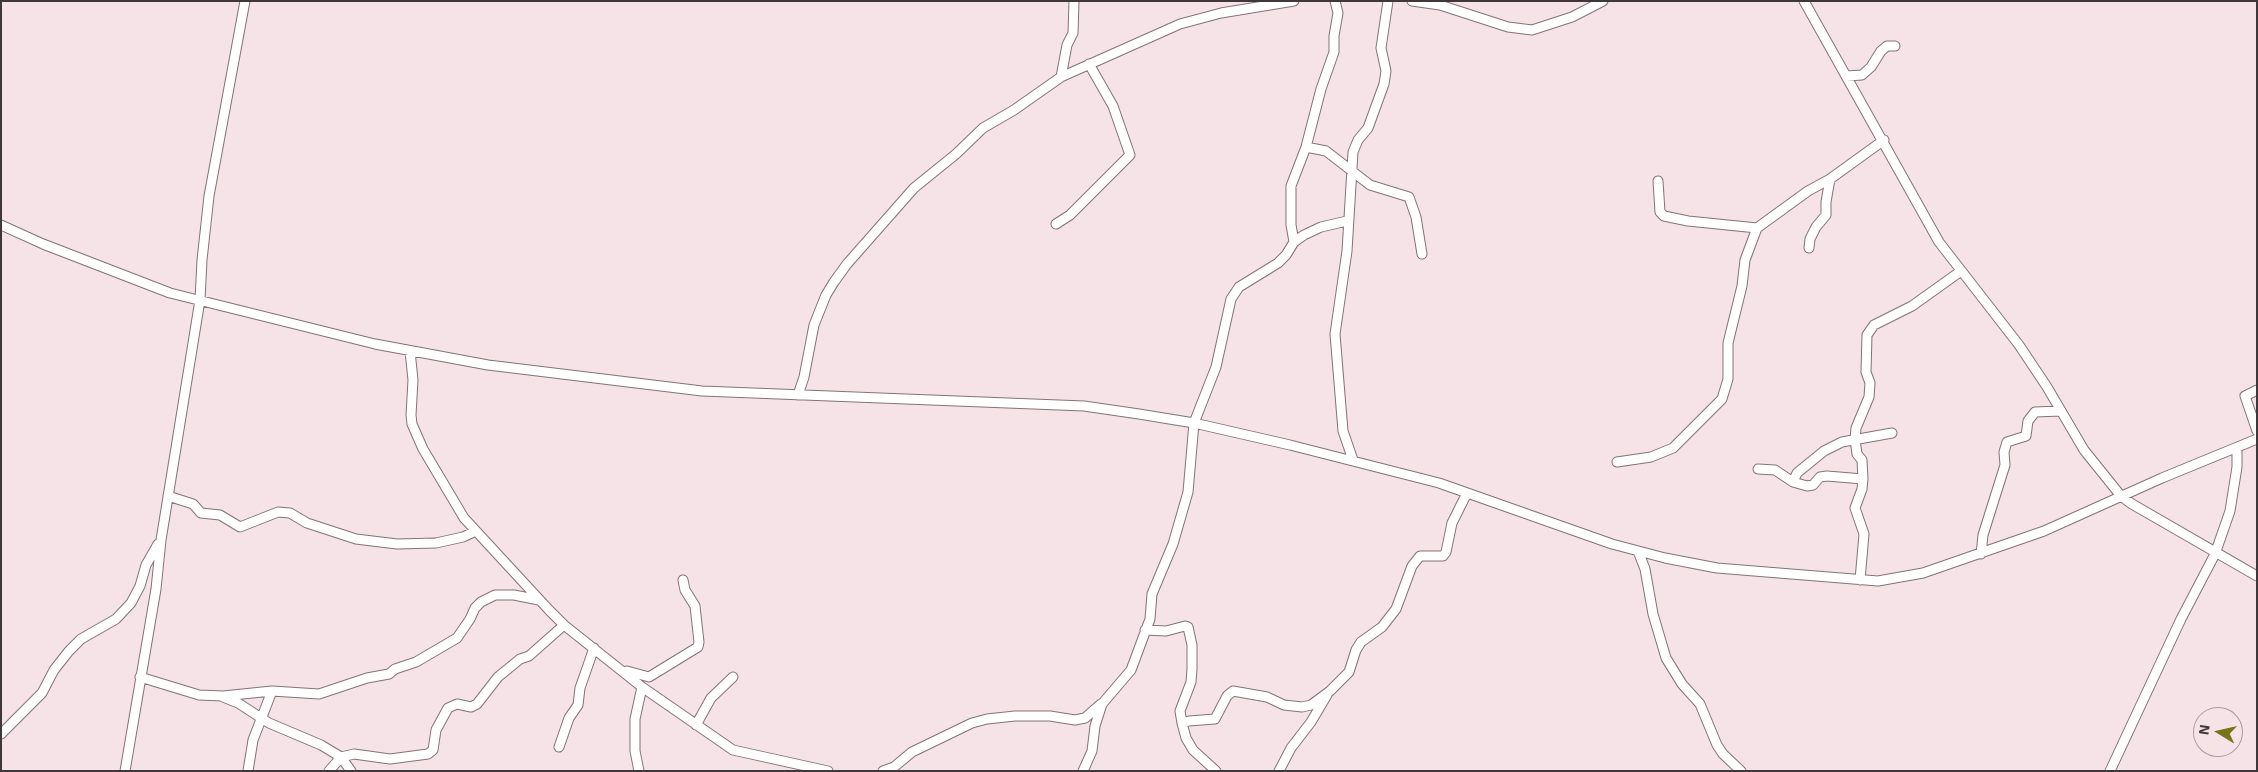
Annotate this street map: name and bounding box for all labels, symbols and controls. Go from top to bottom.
north arrow [2193,707,2243,757]
text: N [2194,723,2213,736]

